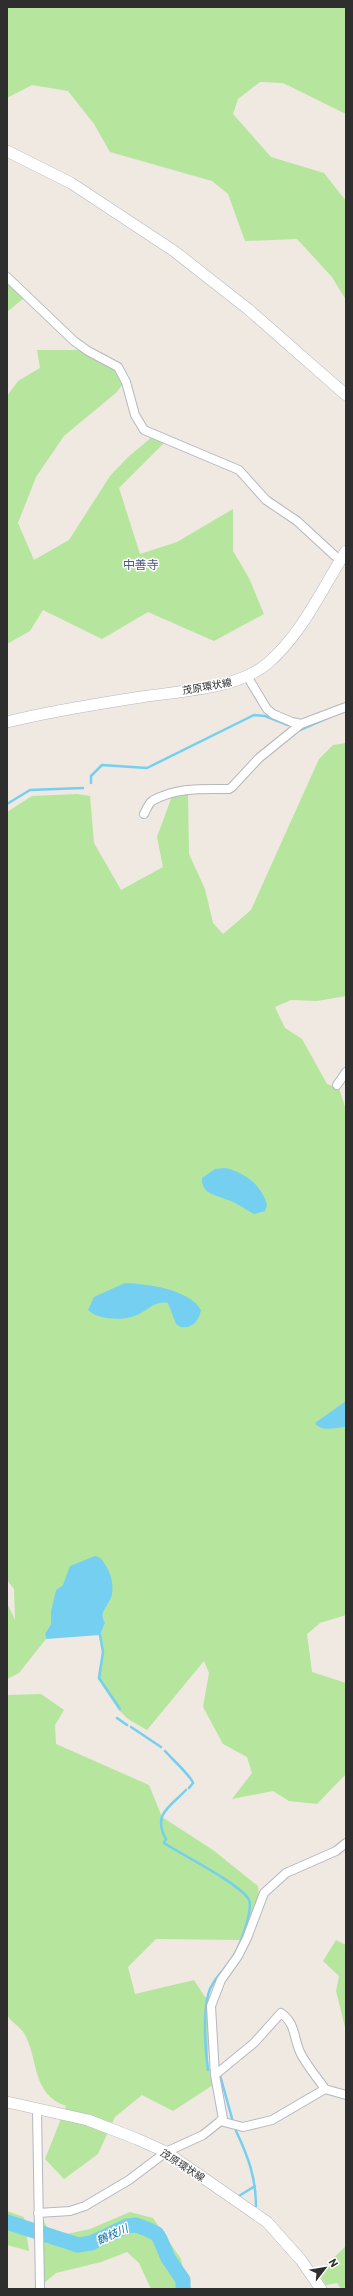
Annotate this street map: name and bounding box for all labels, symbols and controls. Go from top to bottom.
district label: 中善寺 [123,557,159,571]
street label: 茂原環状線 [181,676,233,696]
street label: 茂原環状線 [159,2146,207,2184]
water label: 鶴枝川 [94,2221,131,2247]
north arrow [305,2248,345,2288]
text: N [327,2256,341,2269]

